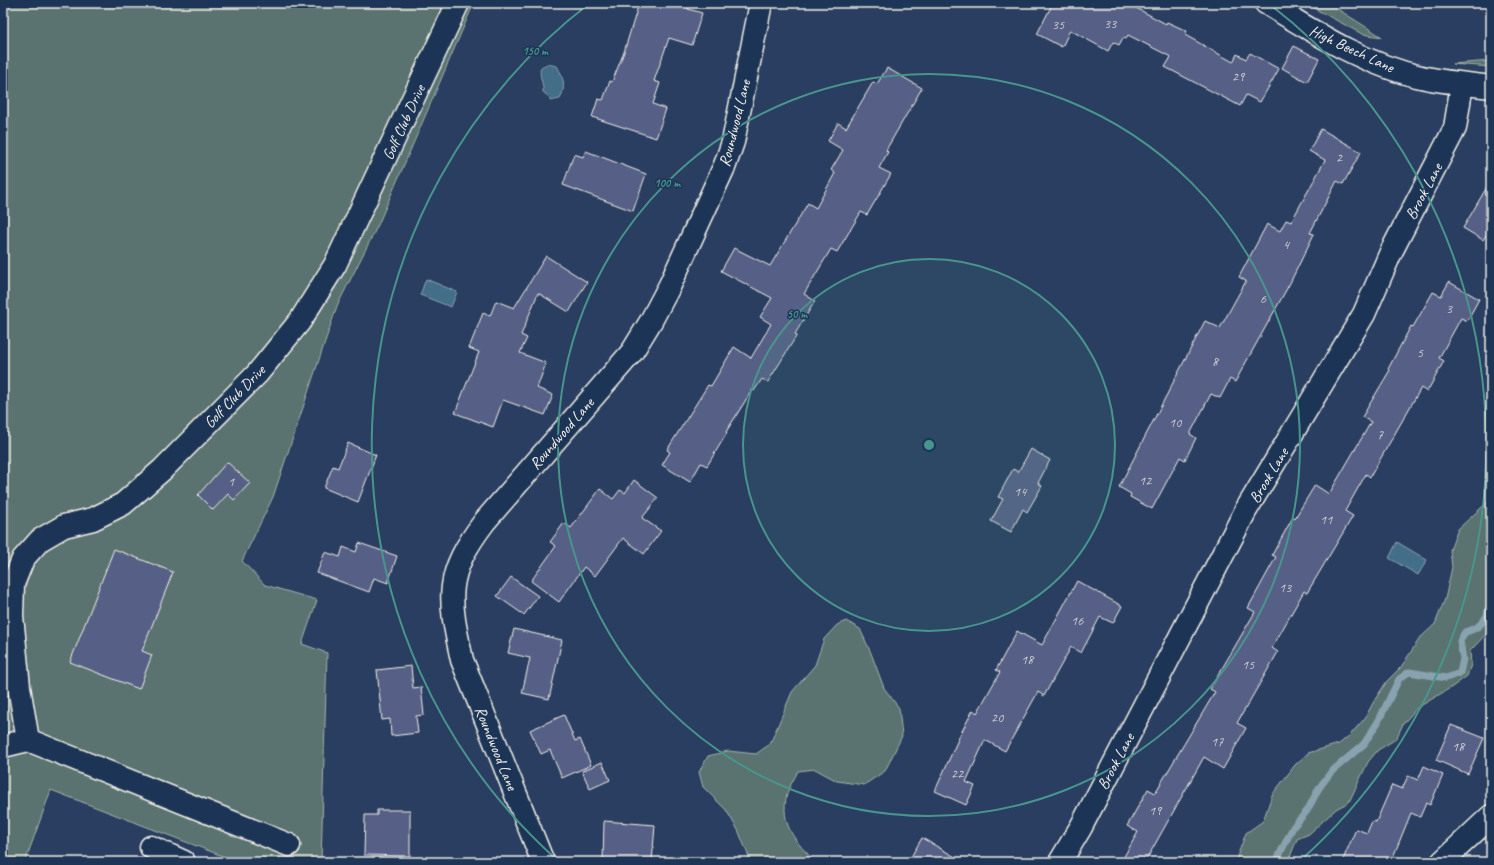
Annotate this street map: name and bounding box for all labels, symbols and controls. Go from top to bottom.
house number: 33 [1104,15,1118,32]
house number: 35 [1052,16,1065,33]
street label: High Beech Lane [1306,21,1399,78]
text: 150 m [522,43,549,59]
house number: 29 [1232,68,1246,85]
street label: Roundwood Lane [715,76,756,169]
street label: Golf Club Drive [378,80,431,163]
house number: 2 [1336,149,1344,166]
street label: Brook Lane [1401,158,1448,223]
text: 100 m [654,175,681,191]
house number: 4 [1283,236,1291,253]
house number: 6 [1260,290,1267,307]
house number: 3 [1446,300,1454,317]
text: 50 m [787,306,808,322]
house number: 5 [1417,344,1424,361]
house number: 8 [1212,353,1220,370]
street label: Golf Club Drive [200,360,271,433]
street label: Roundwood Lane [525,392,600,474]
house number: 10 [1169,414,1183,431]
house number: 7 [1377,426,1384,443]
centre of rings [922,438,936,452]
street label: Brook Lane [1245,443,1294,507]
house number: 12 [1139,472,1153,489]
house number: 1 [228,473,235,490]
house number: 14 [1014,483,1028,500]
house number: 11 [1320,511,1333,528]
house number: 13 [1279,579,1293,596]
house number: 16 [1071,612,1084,629]
house number: 18 [1021,651,1035,668]
house number: 15 [1242,656,1255,673]
street label: Roundwood Lane [470,703,523,795]
house number: 20 [991,709,1005,726]
street label: Brook Lane [1093,728,1140,793]
house number: 17 [1211,733,1224,750]
house number: 18 [1452,738,1466,755]
house number: 22 [951,765,965,782]
house number: 19 [1149,802,1163,819]

